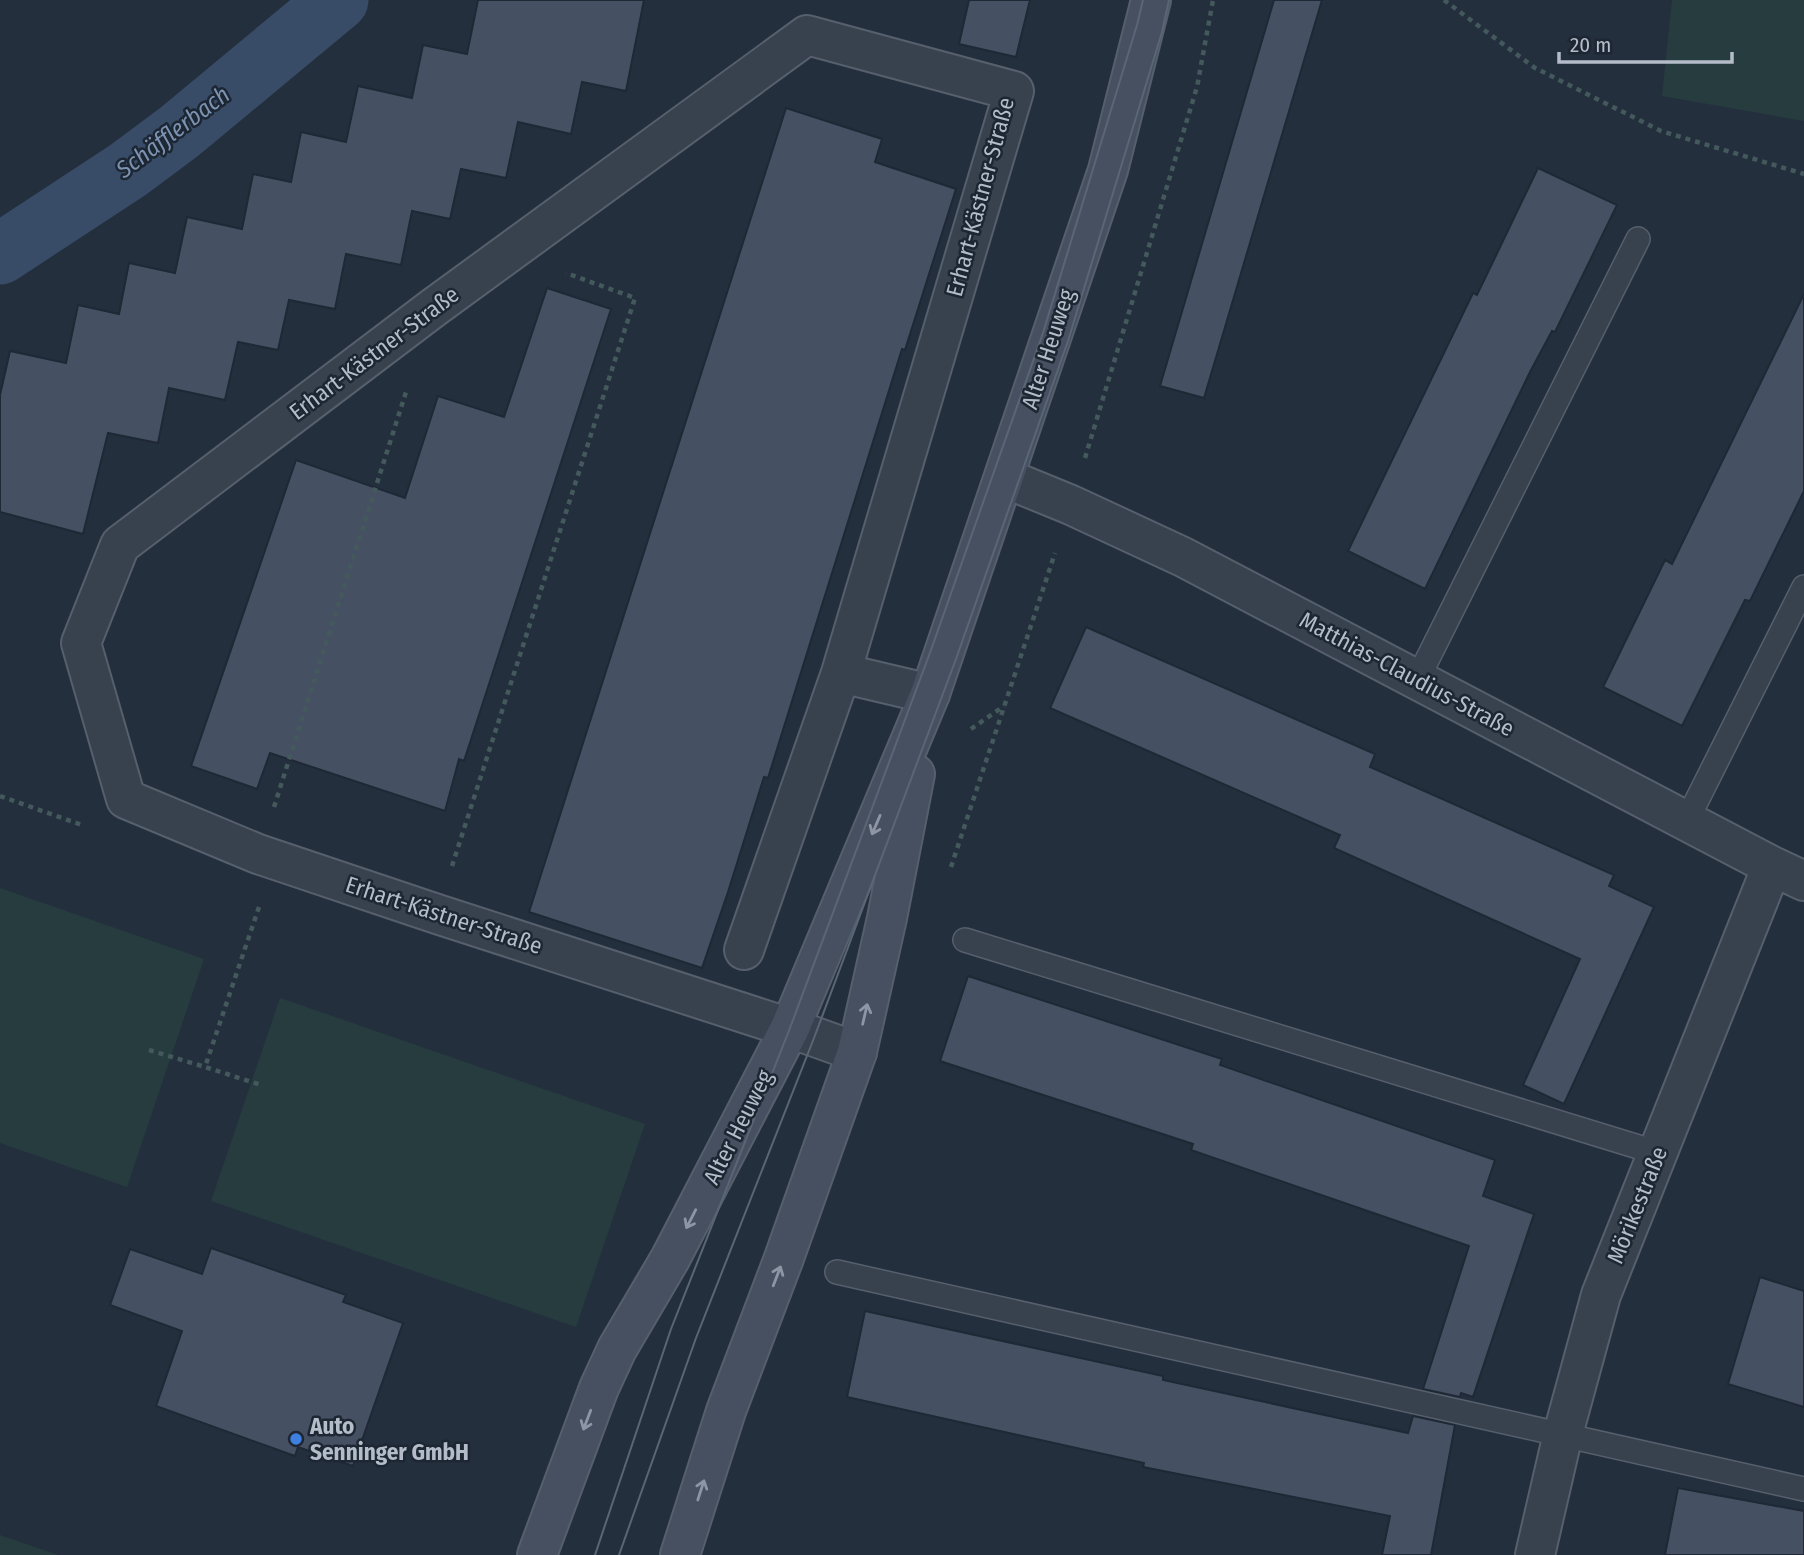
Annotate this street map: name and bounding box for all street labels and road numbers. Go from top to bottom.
street label: Erhart-Kästner-Straße [940,94,1020,300]
street label: Erhart-Kästner-Straße [284,280,464,426]
street label: Alter Heuweg [1015,285,1081,413]
street label: Matthias-Claudius-Straße [1295,606,1519,742]
street label: Erhart-Kästner-Straße [342,870,546,960]
street label: Alter Heuweg [697,1065,779,1189]
street label: Mörikestraße [1601,1142,1673,1268]

